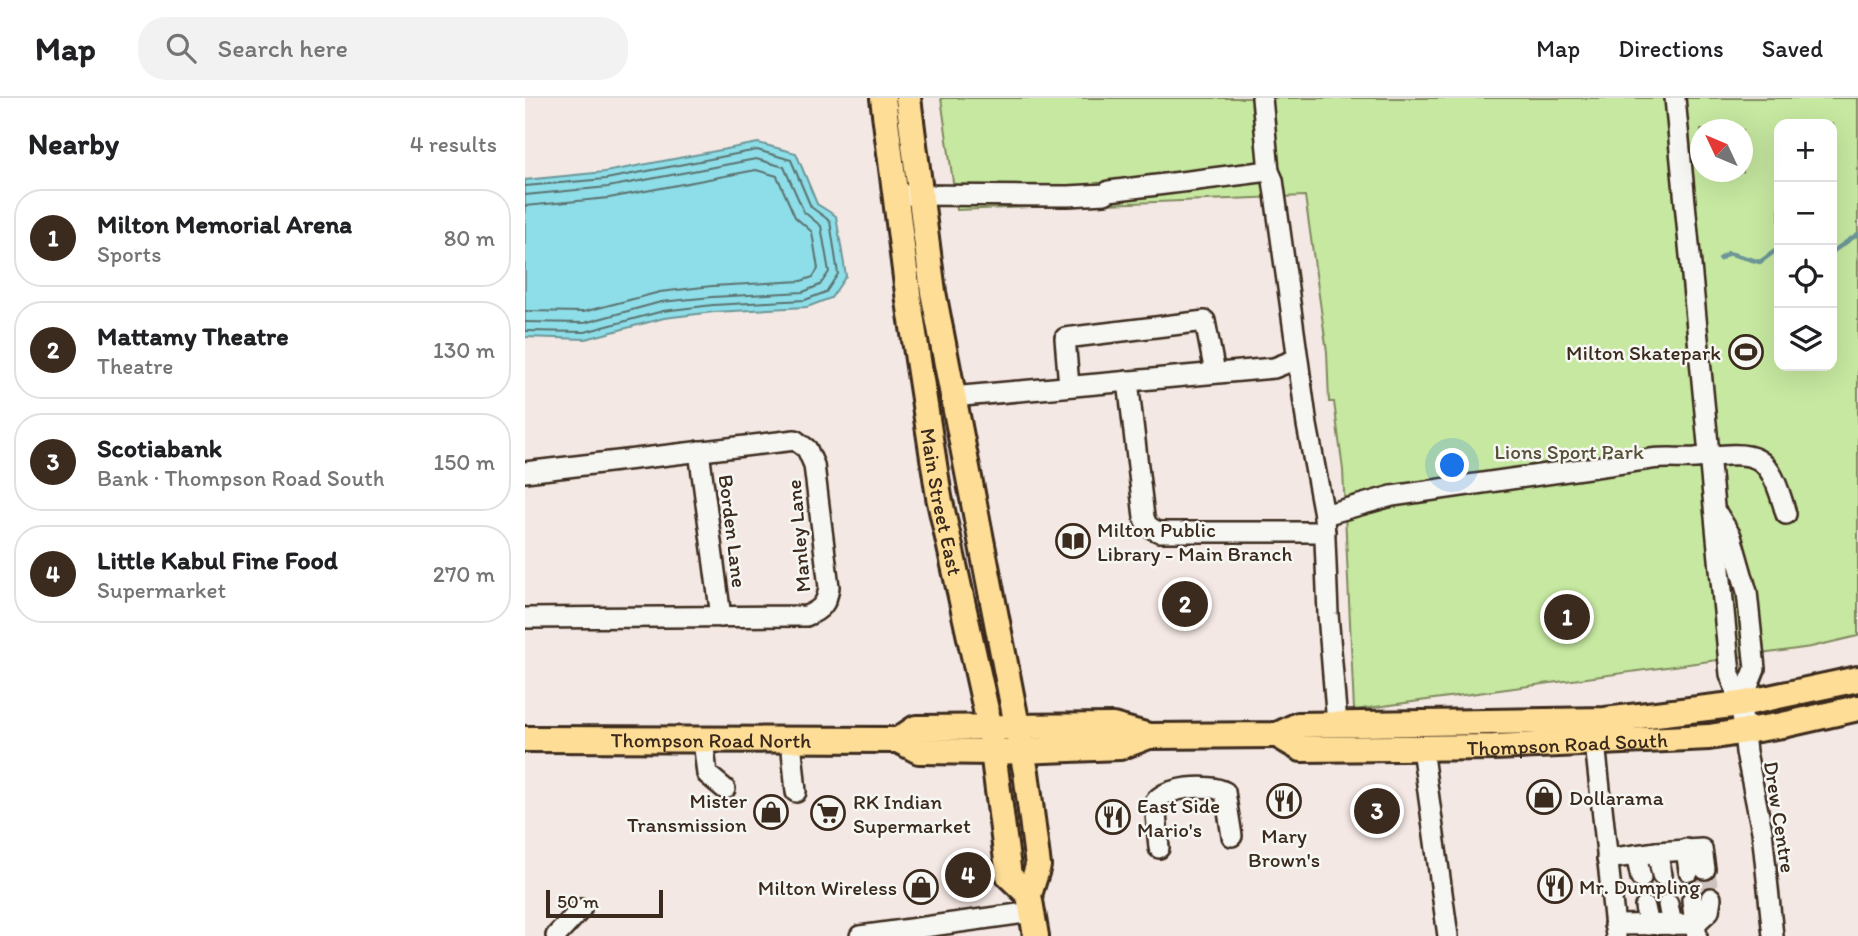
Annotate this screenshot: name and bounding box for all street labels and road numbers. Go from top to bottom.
street label: Main Street East [916,426,968,578]
street label: Borden Lane [714,473,752,589]
street label: Manley Lane [781,478,815,594]
street label: Thompson Road South [1467,726,1668,760]
street label: Thompson Road North [611,727,811,752]
street label: Drew Centre [1759,759,1801,875]

